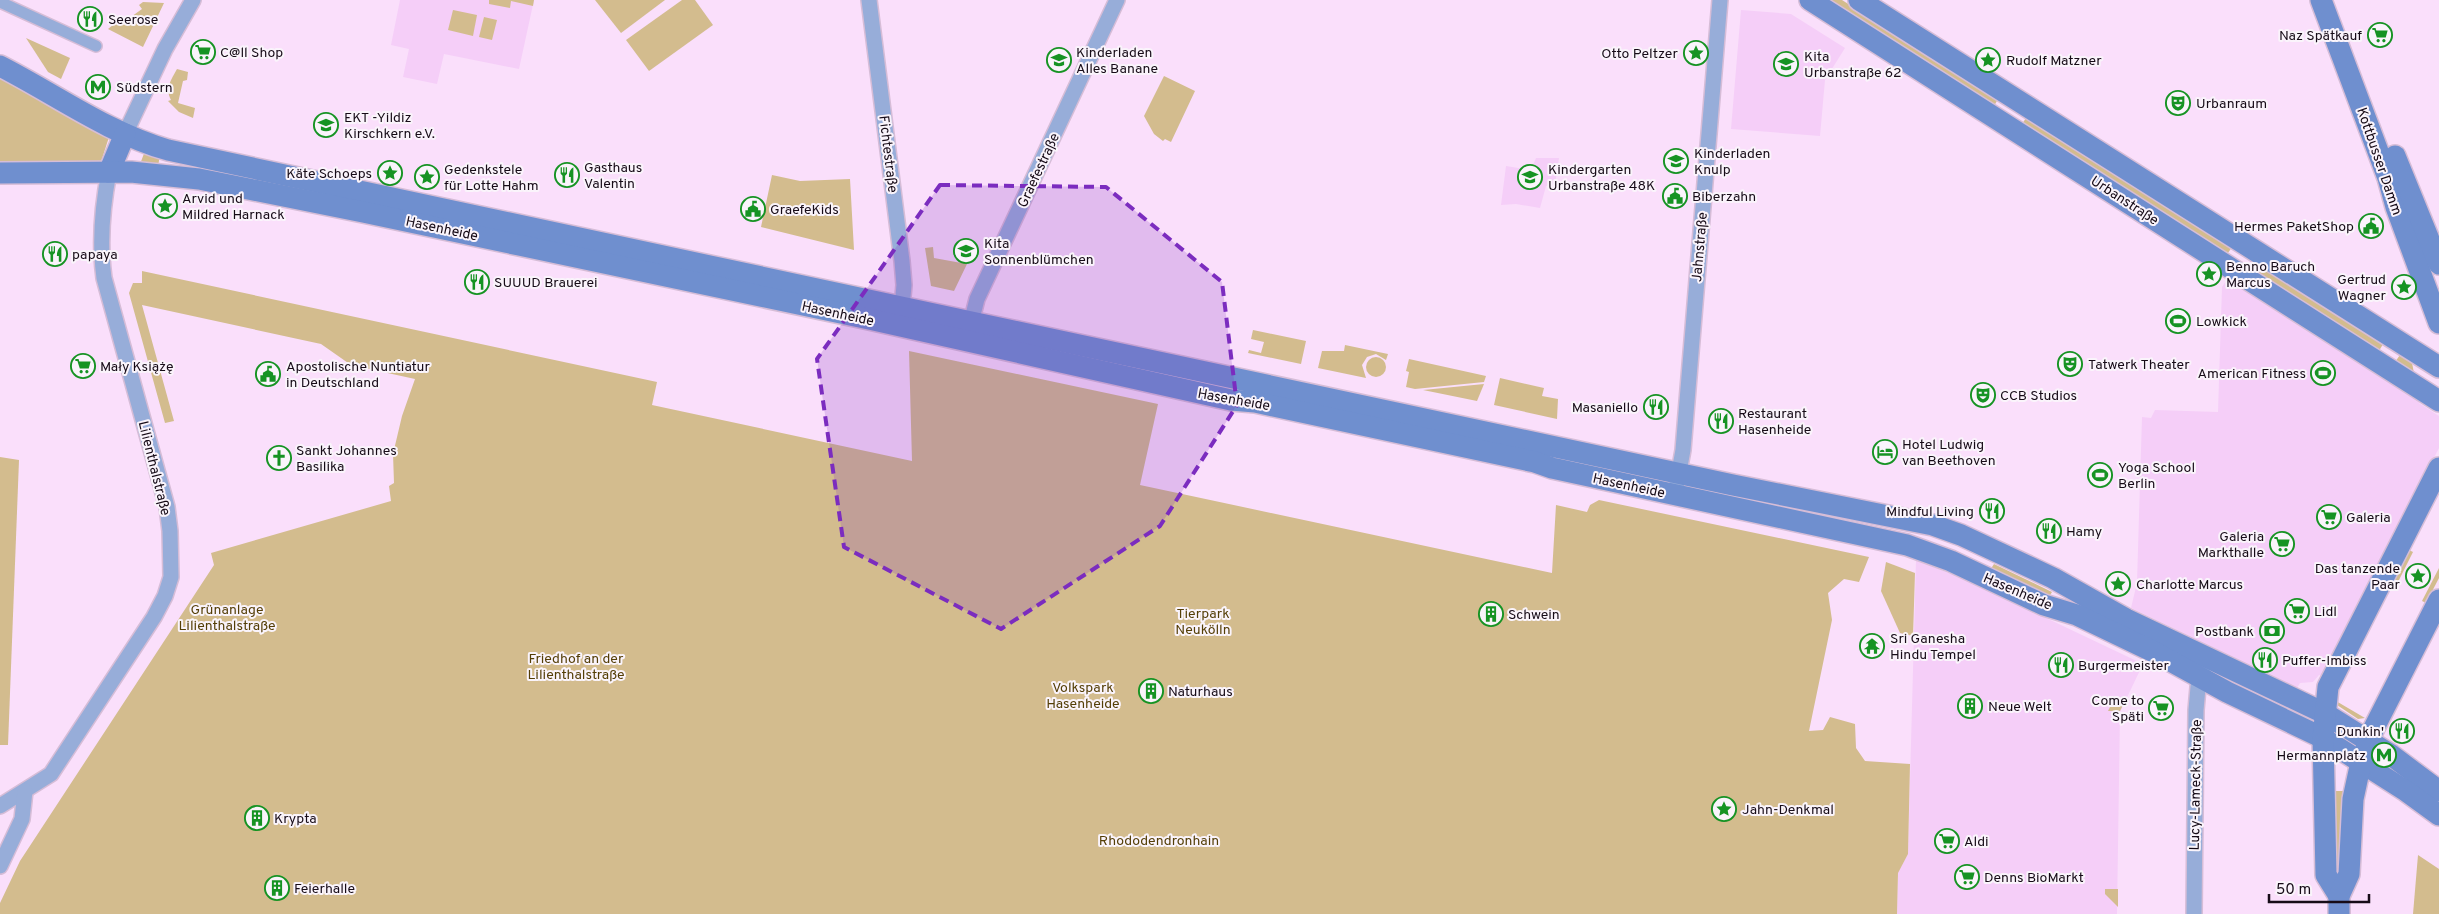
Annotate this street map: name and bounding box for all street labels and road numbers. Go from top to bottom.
street label: Kottbusser Damm [2352,106,2405,217]
street label: Fichtestraße [874,115,901,194]
street label: Graefestraße [1015,131,1064,211]
street label: Urbanstraße [2087,173,2161,229]
street label: Jahnstraße [1689,212,1712,283]
street label: Hasenheide [404,214,479,245]
street label: Hasenheide [800,299,875,330]
street label: Hasenheide [1196,386,1271,415]
street label: Lilienthalstraße [134,419,174,517]
street label: Hasenheide [1591,471,1666,502]
street label: Hasenheide [1980,570,2054,615]
street label: Lucy-Lameck-Straße [2187,719,2206,851]

